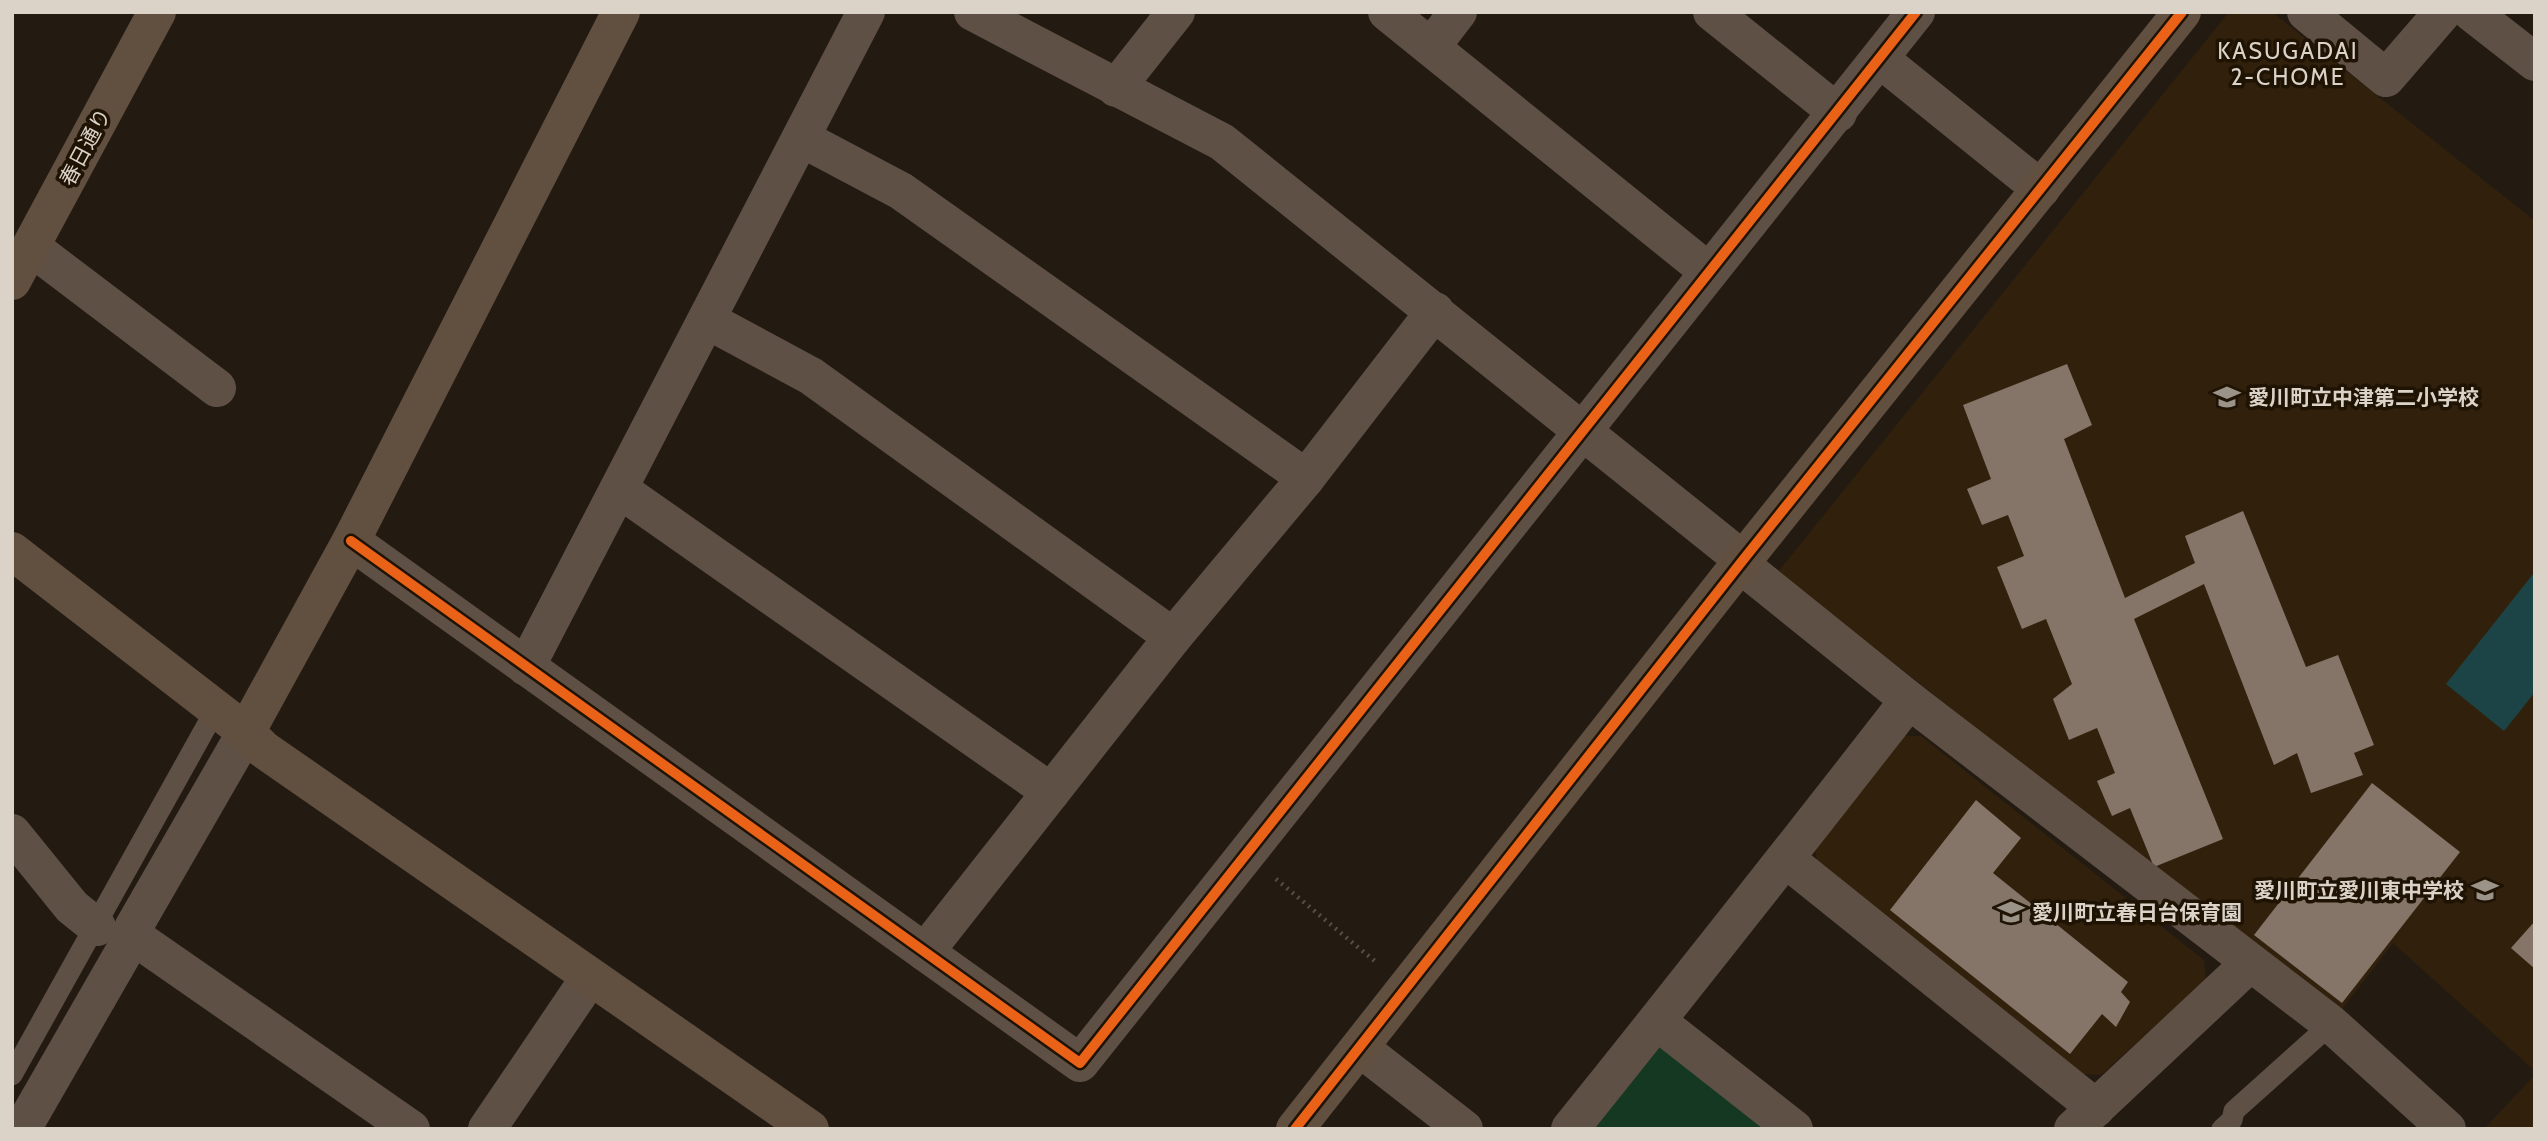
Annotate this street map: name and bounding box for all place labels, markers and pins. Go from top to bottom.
school or university icon: 愛川町立中津第二小学校 [2212,382,2242,412]
place label: 愛川町立中津第二小学校 [2248,385,2479,410]
school or university icon: 愛川町立愛川東中学校 [2470,875,2500,905]
place label: 愛川町立愛川東中学校 [2254,878,2464,903]
school or university icon: 愛川町立春日台保育園 [1996,897,2026,927]
place label: 愛川町立春日台保育園 [2032,900,2242,925]

